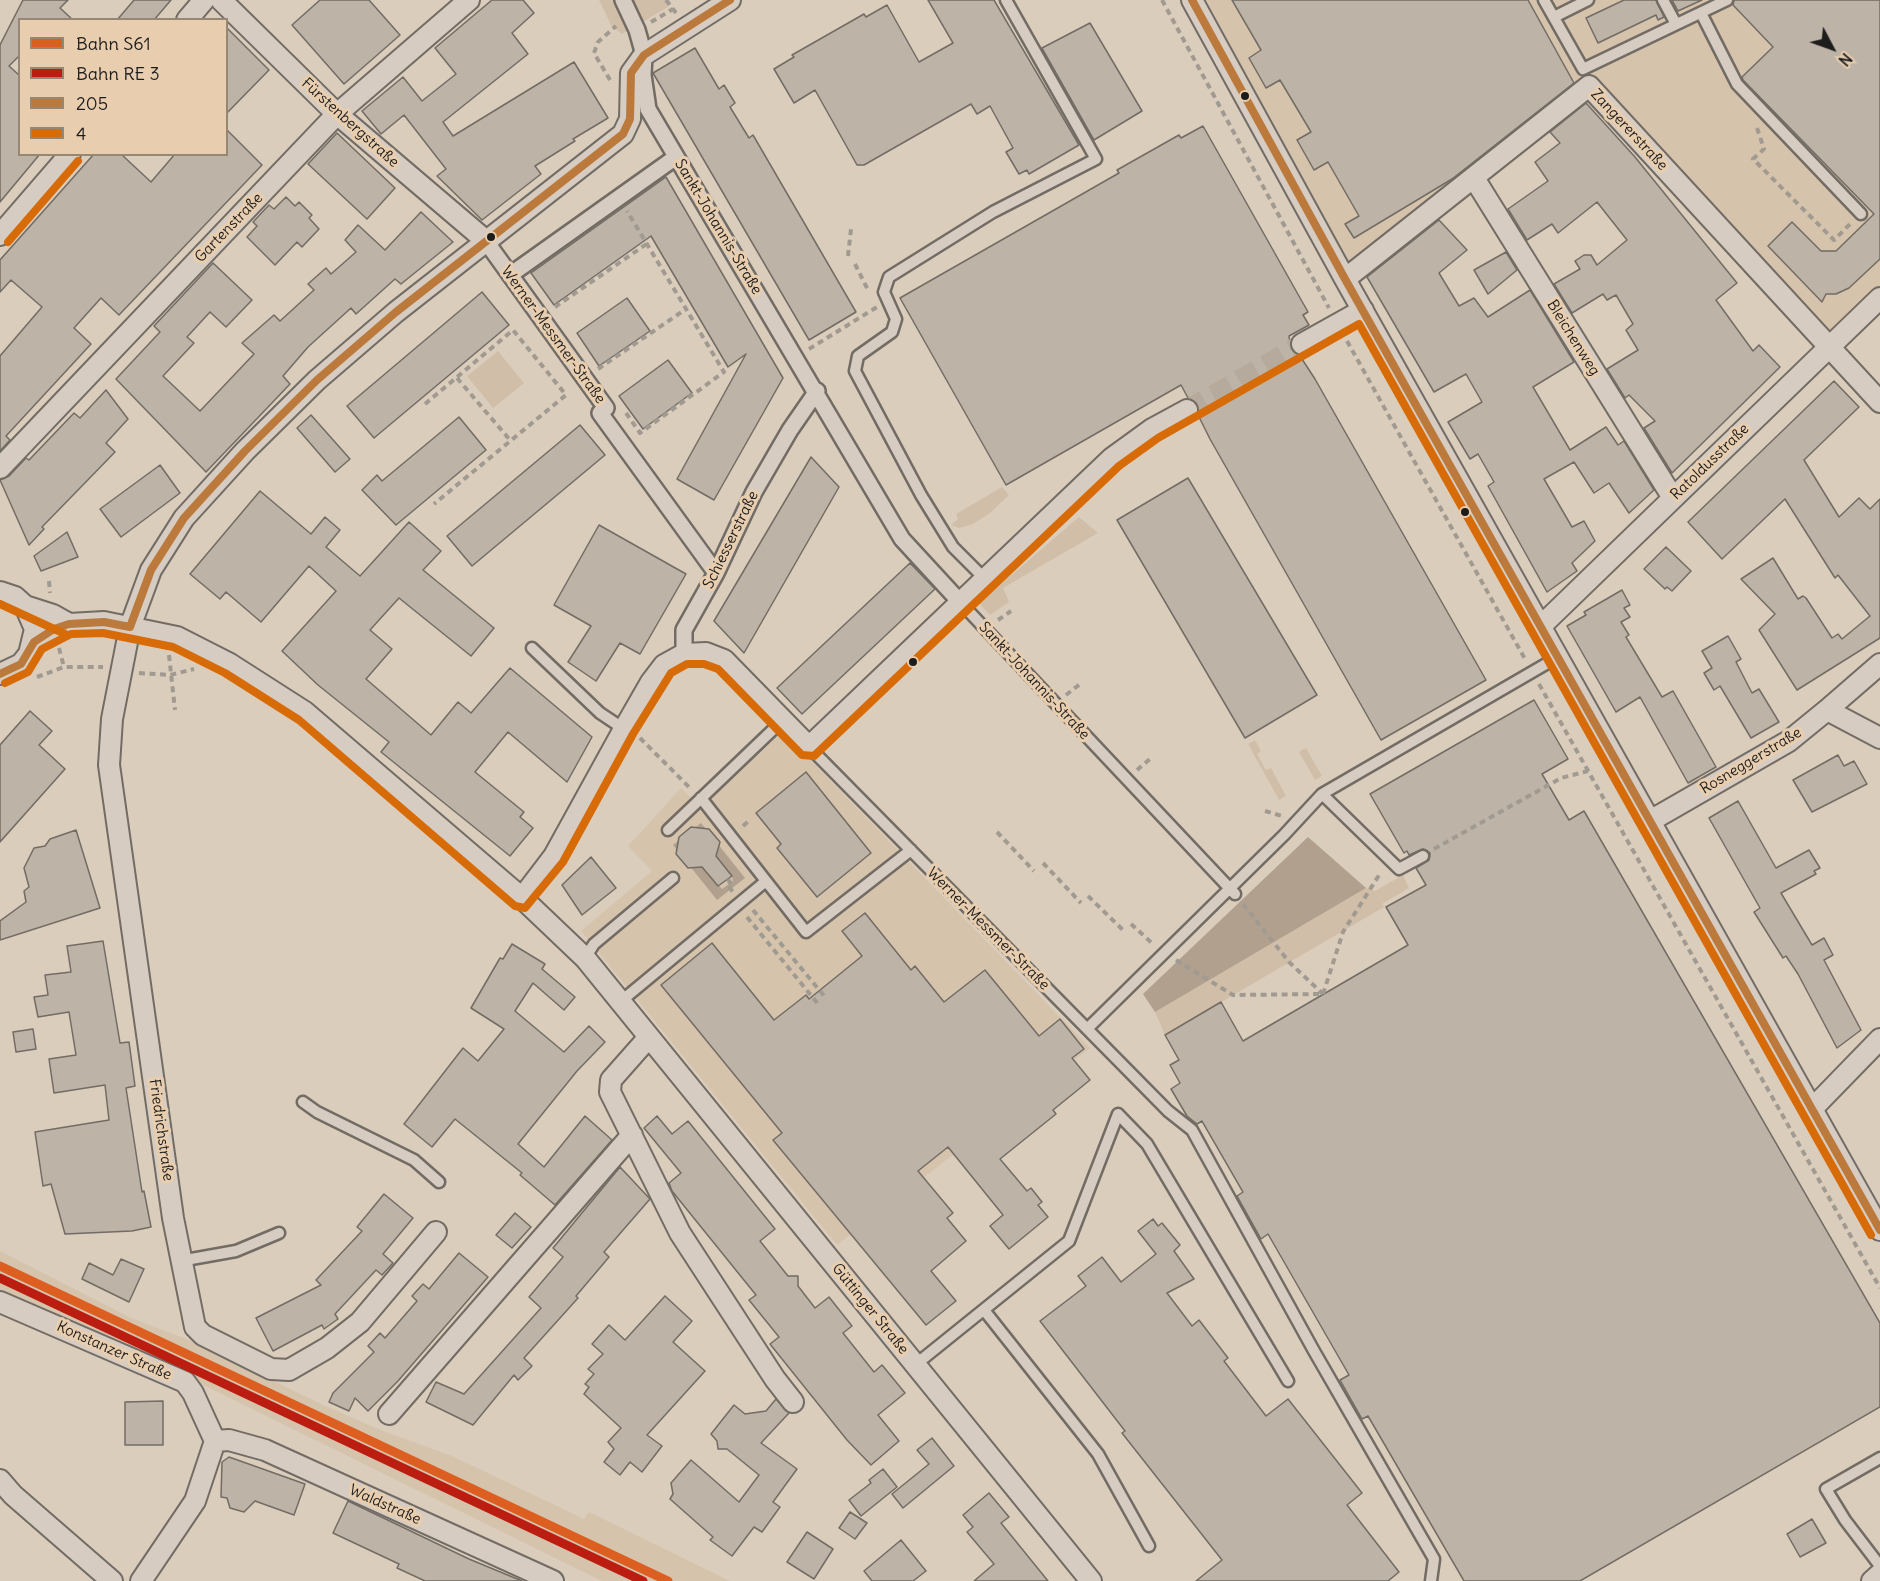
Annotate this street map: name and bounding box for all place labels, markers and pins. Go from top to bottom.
unlabelled marker [1239,90,1251,102]
unlabelled marker [485,231,497,243]
unlabelled marker [1459,506,1471,518]
unlabelled marker [907,656,919,668]

